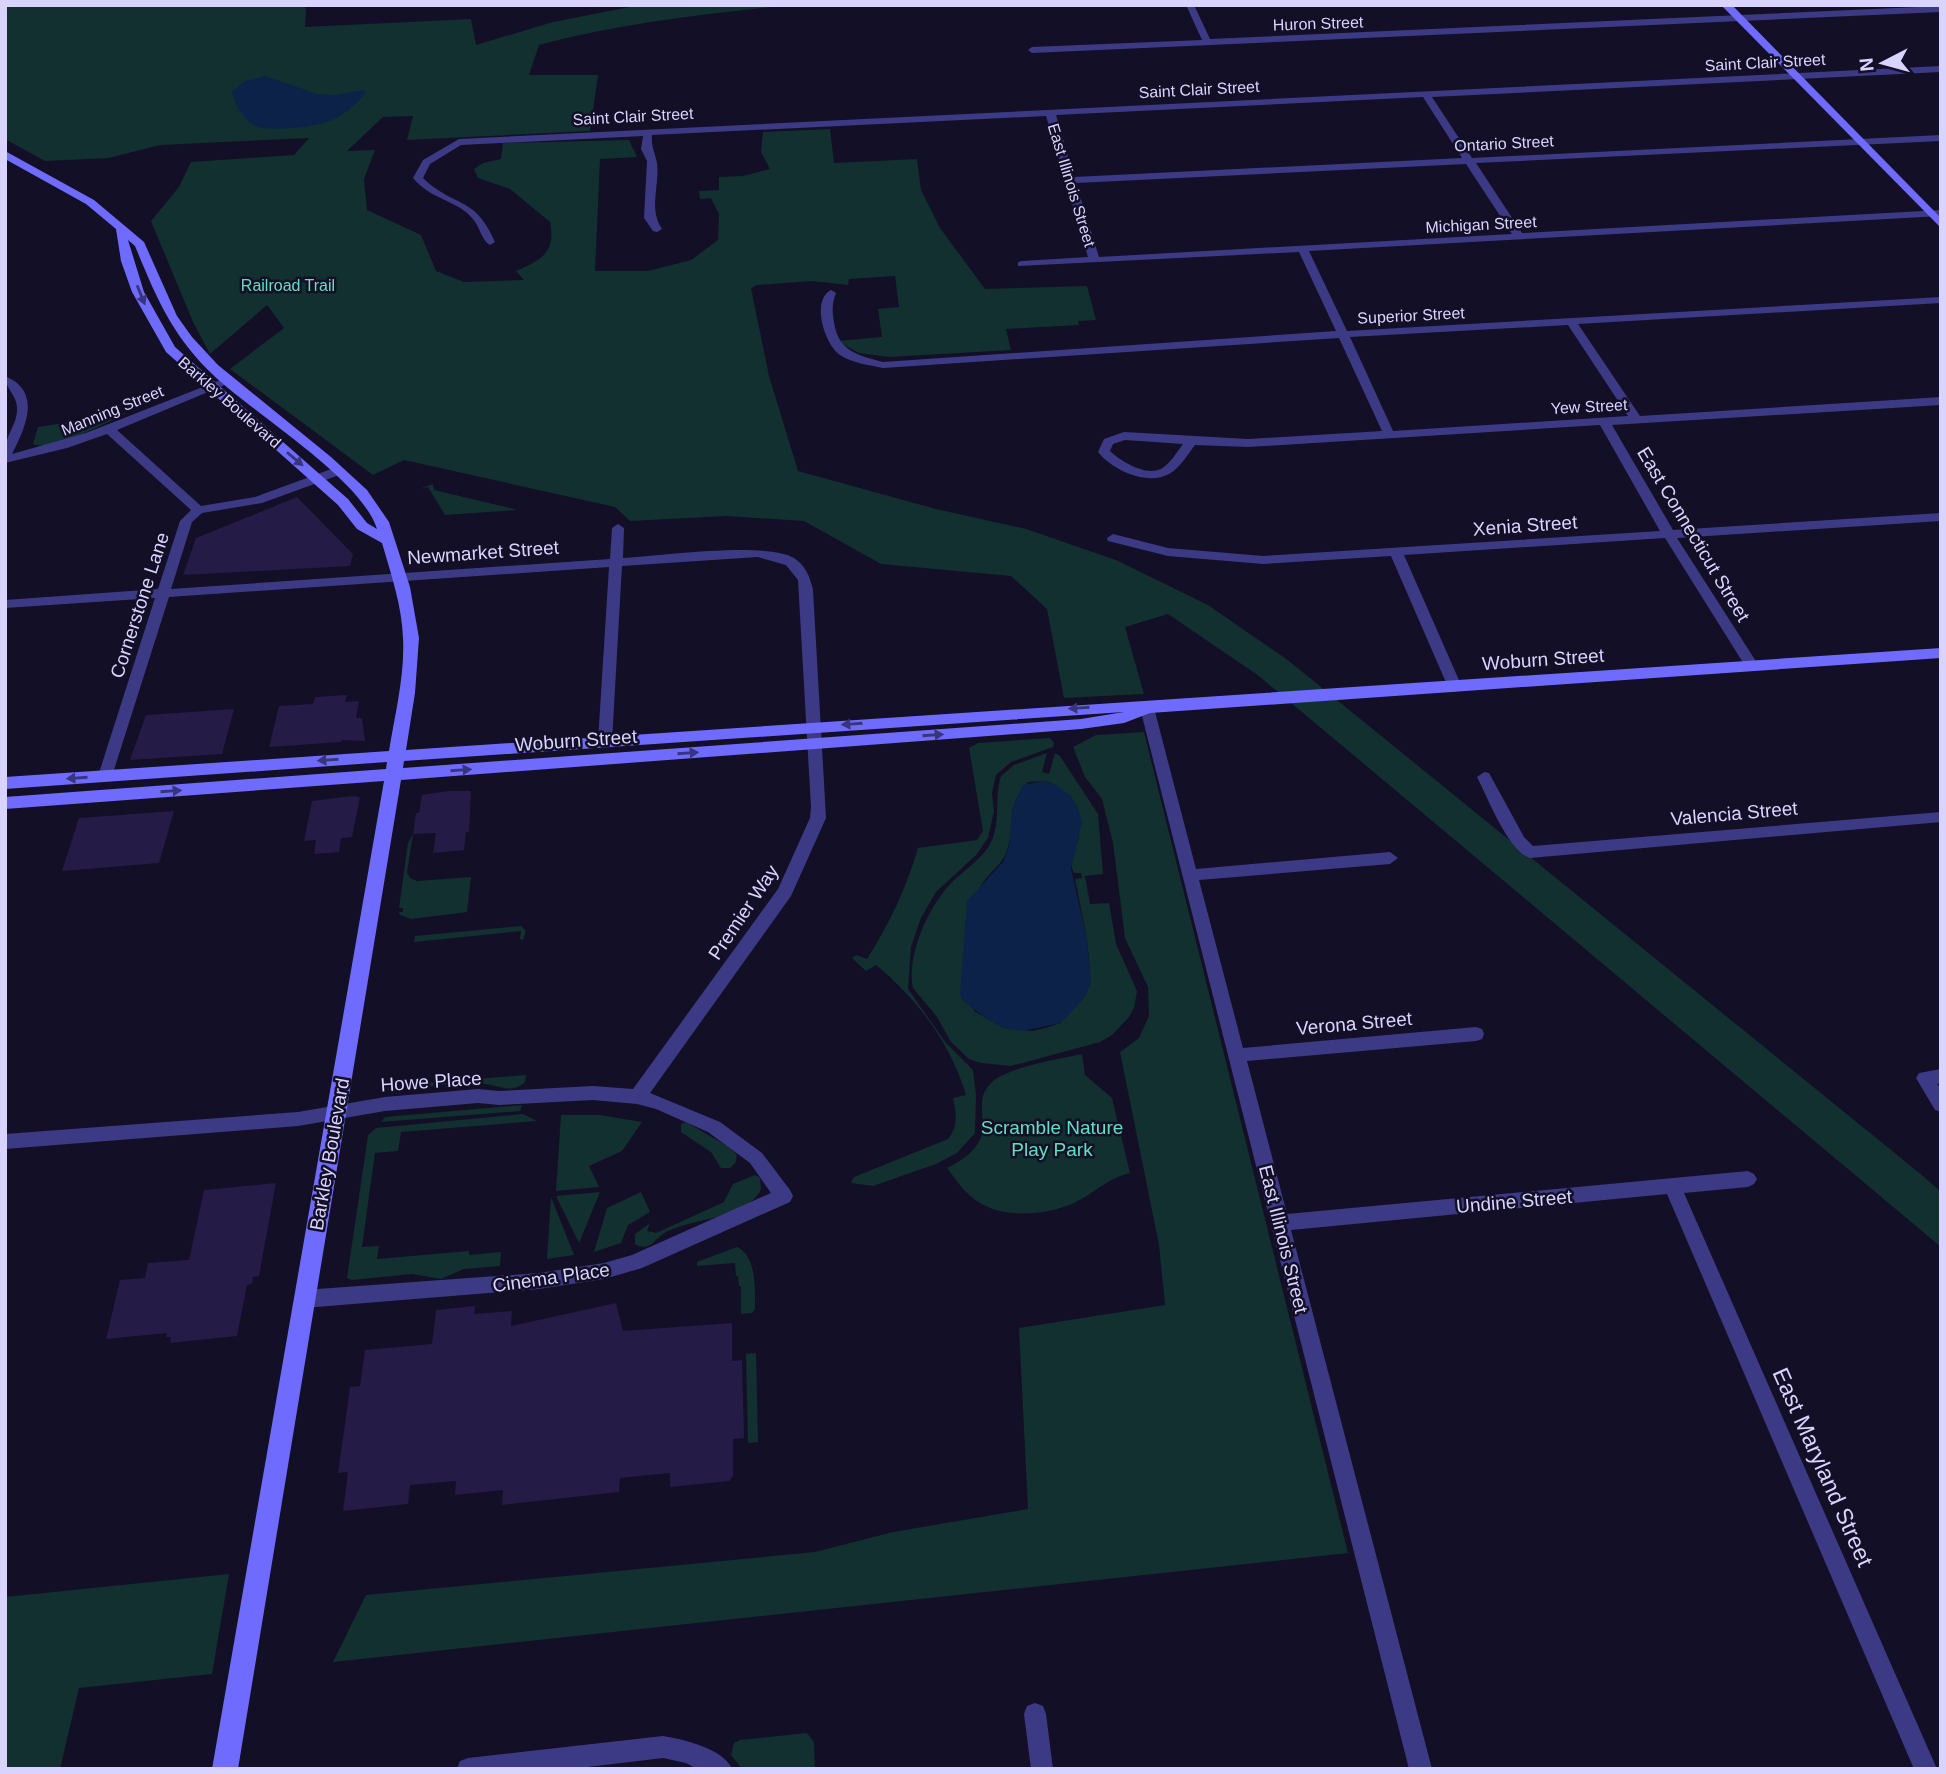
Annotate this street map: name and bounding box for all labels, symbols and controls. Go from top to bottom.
street label: Huron Street [1272,13,1364,34]
north arrow [1848,28,1918,98]
street label: Saint Clair Street [1704,51,1826,74]
text: N [1855,57,1878,73]
street label: Saint Clair Street [1138,78,1260,101]
street label: Saint Clair Street [572,105,694,128]
street label: East Illinois Street [1045,121,1099,249]
street label: Ontario Street [1454,132,1555,155]
street label: Michigan Street [1425,213,1538,236]
park label: Railroad Trail [241,277,335,294]
one-way arrow [135,285,147,305]
street label: Superior Street [1357,304,1466,327]
street label: Barkley Boulevard [175,353,284,451]
street label: Manning Street [59,382,166,439]
street label: Yew Street [1550,396,1628,417]
street label: East Connecticut Street [1633,443,1754,626]
one-way arrow [286,451,303,466]
street label: Xenia Street [1472,511,1579,540]
street label: Cornerstone Lane [106,530,173,681]
street label: Newmarket Street [406,537,560,568]
street label: Woburn Street [1481,645,1605,674]
one-way arrow [1068,703,1090,714]
one-way arrow [841,719,863,730]
street label: Woburn Street [514,726,638,755]
one-way arrow [922,729,944,740]
one-way arrow [677,747,699,758]
one-way arrow [317,755,339,766]
one-way arrow [450,764,472,775]
one-way arrow [66,773,88,784]
one-way arrow [160,785,182,796]
street label: Valencia Street [1670,797,1799,830]
street label: Premier Way [704,861,783,963]
street label: Verona Street [1295,1008,1414,1039]
street label: Howe Place [380,1067,482,1096]
street label: Barkley Boulevard [306,1076,353,1232]
park label: Scramble Nature Play Park [981,1117,1123,1160]
street label: East Illinois Street [1255,1163,1312,1316]
street label: Undine Street [1455,1186,1574,1217]
street label: Cinema Place [491,1259,611,1296]
street label: East Maryland Street [1767,1364,1879,1571]

